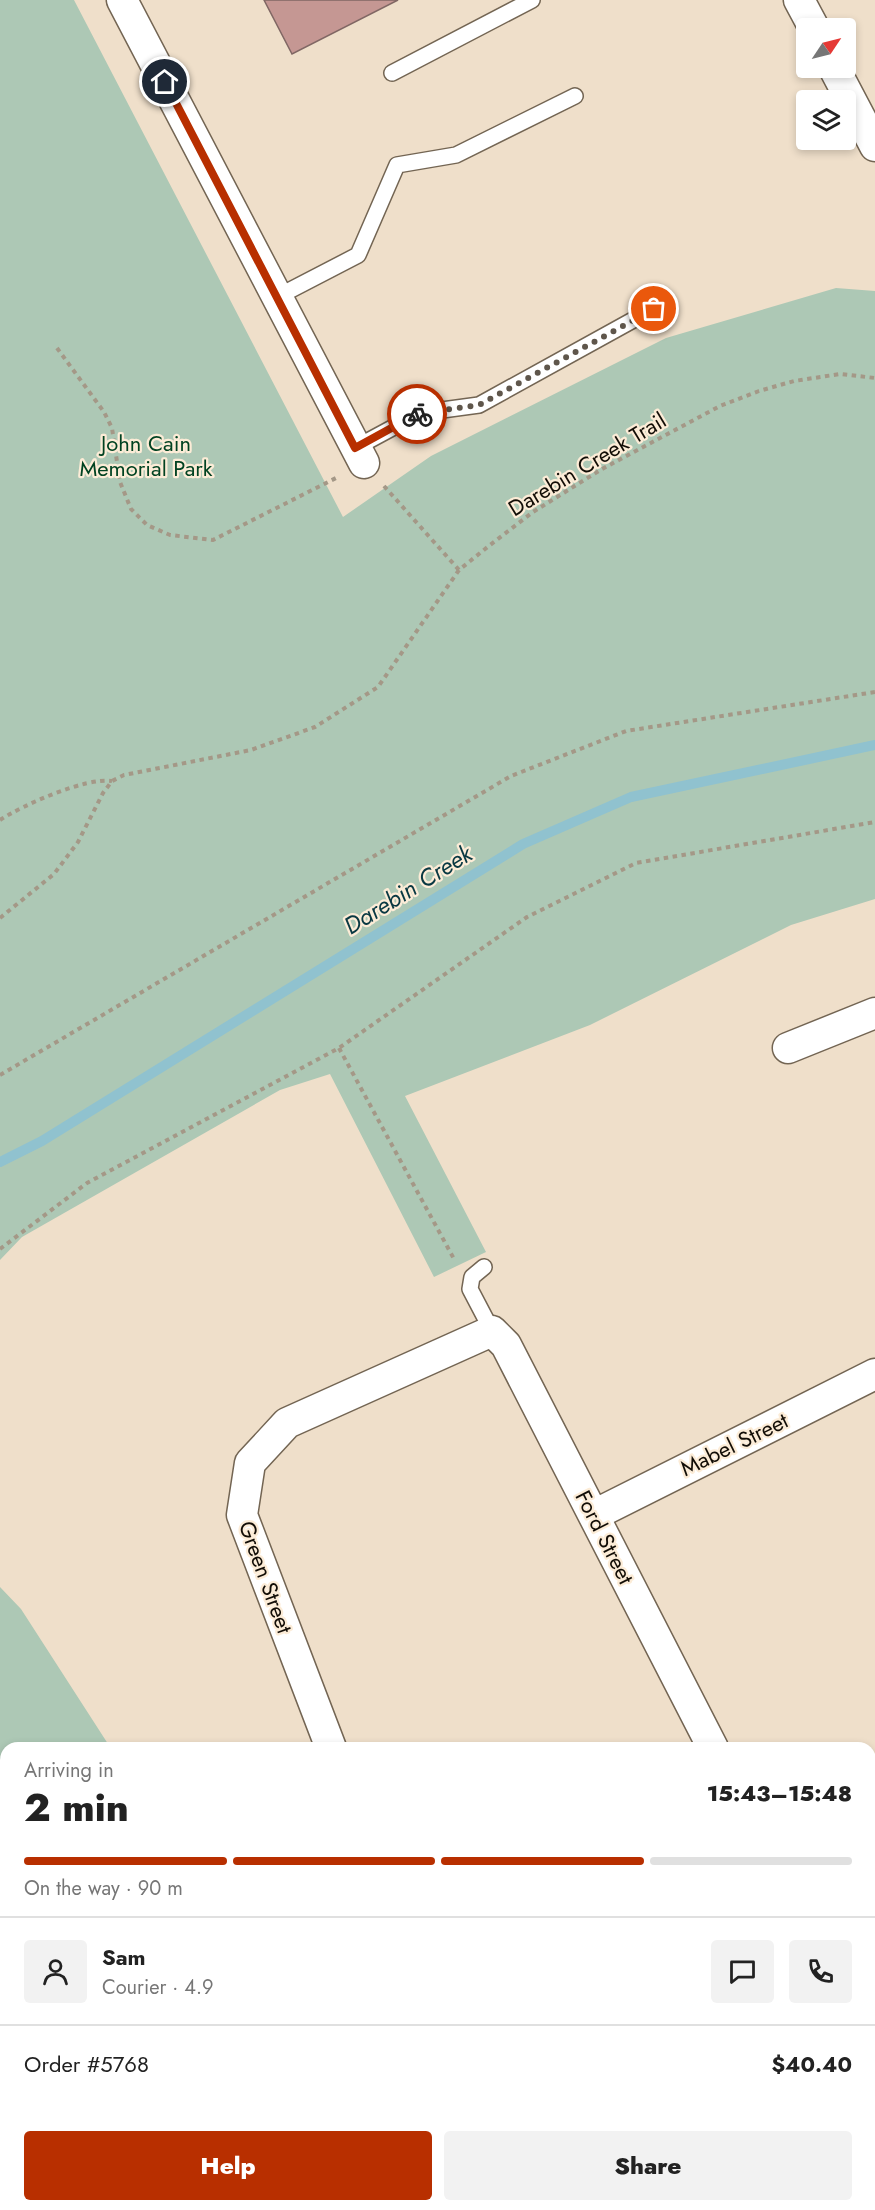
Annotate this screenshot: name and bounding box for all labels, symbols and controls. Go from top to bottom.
north arrow [796,18,856,78]
map controls [796,18,856,150]
pin [139,56,190,107]
icon: home [148,65,181,98]
button: layers [796,90,856,150]
pin [628,283,679,334]
icon: bag [637,292,670,325]
courier [387,384,447,444]
icon: bike [401,398,434,431]
street label: Darebin Creek Trail [502,404,672,524]
park label: John Cain Memorial Park [79,427,213,484]
water label: Darebin Creek [337,835,480,943]
street label: Mabel Street [675,1404,794,1484]
street label: Ford Street [568,1485,643,1590]
street label: Green Street [231,1516,301,1638]
text: Arriving in [24,1756,114,1785]
text: 15:43–15:48 [707,1777,852,1809]
text: 2 min [24,1779,129,1836]
text: On the way · 90 m [24,1874,183,1903]
button: person [24,1940,87,2003]
button: chat [711,1940,774,2003]
button: phone [789,1940,852,2003]
text: Sam [102,1941,146,1973]
text: Courier · 4.9 [102,1973,214,2002]
text: Order #5768 [24,2048,149,2080]
text: $40.40 [771,2048,852,2080]
button: Help [24,2131,432,2200]
button: Share [444,2131,852,2200]

